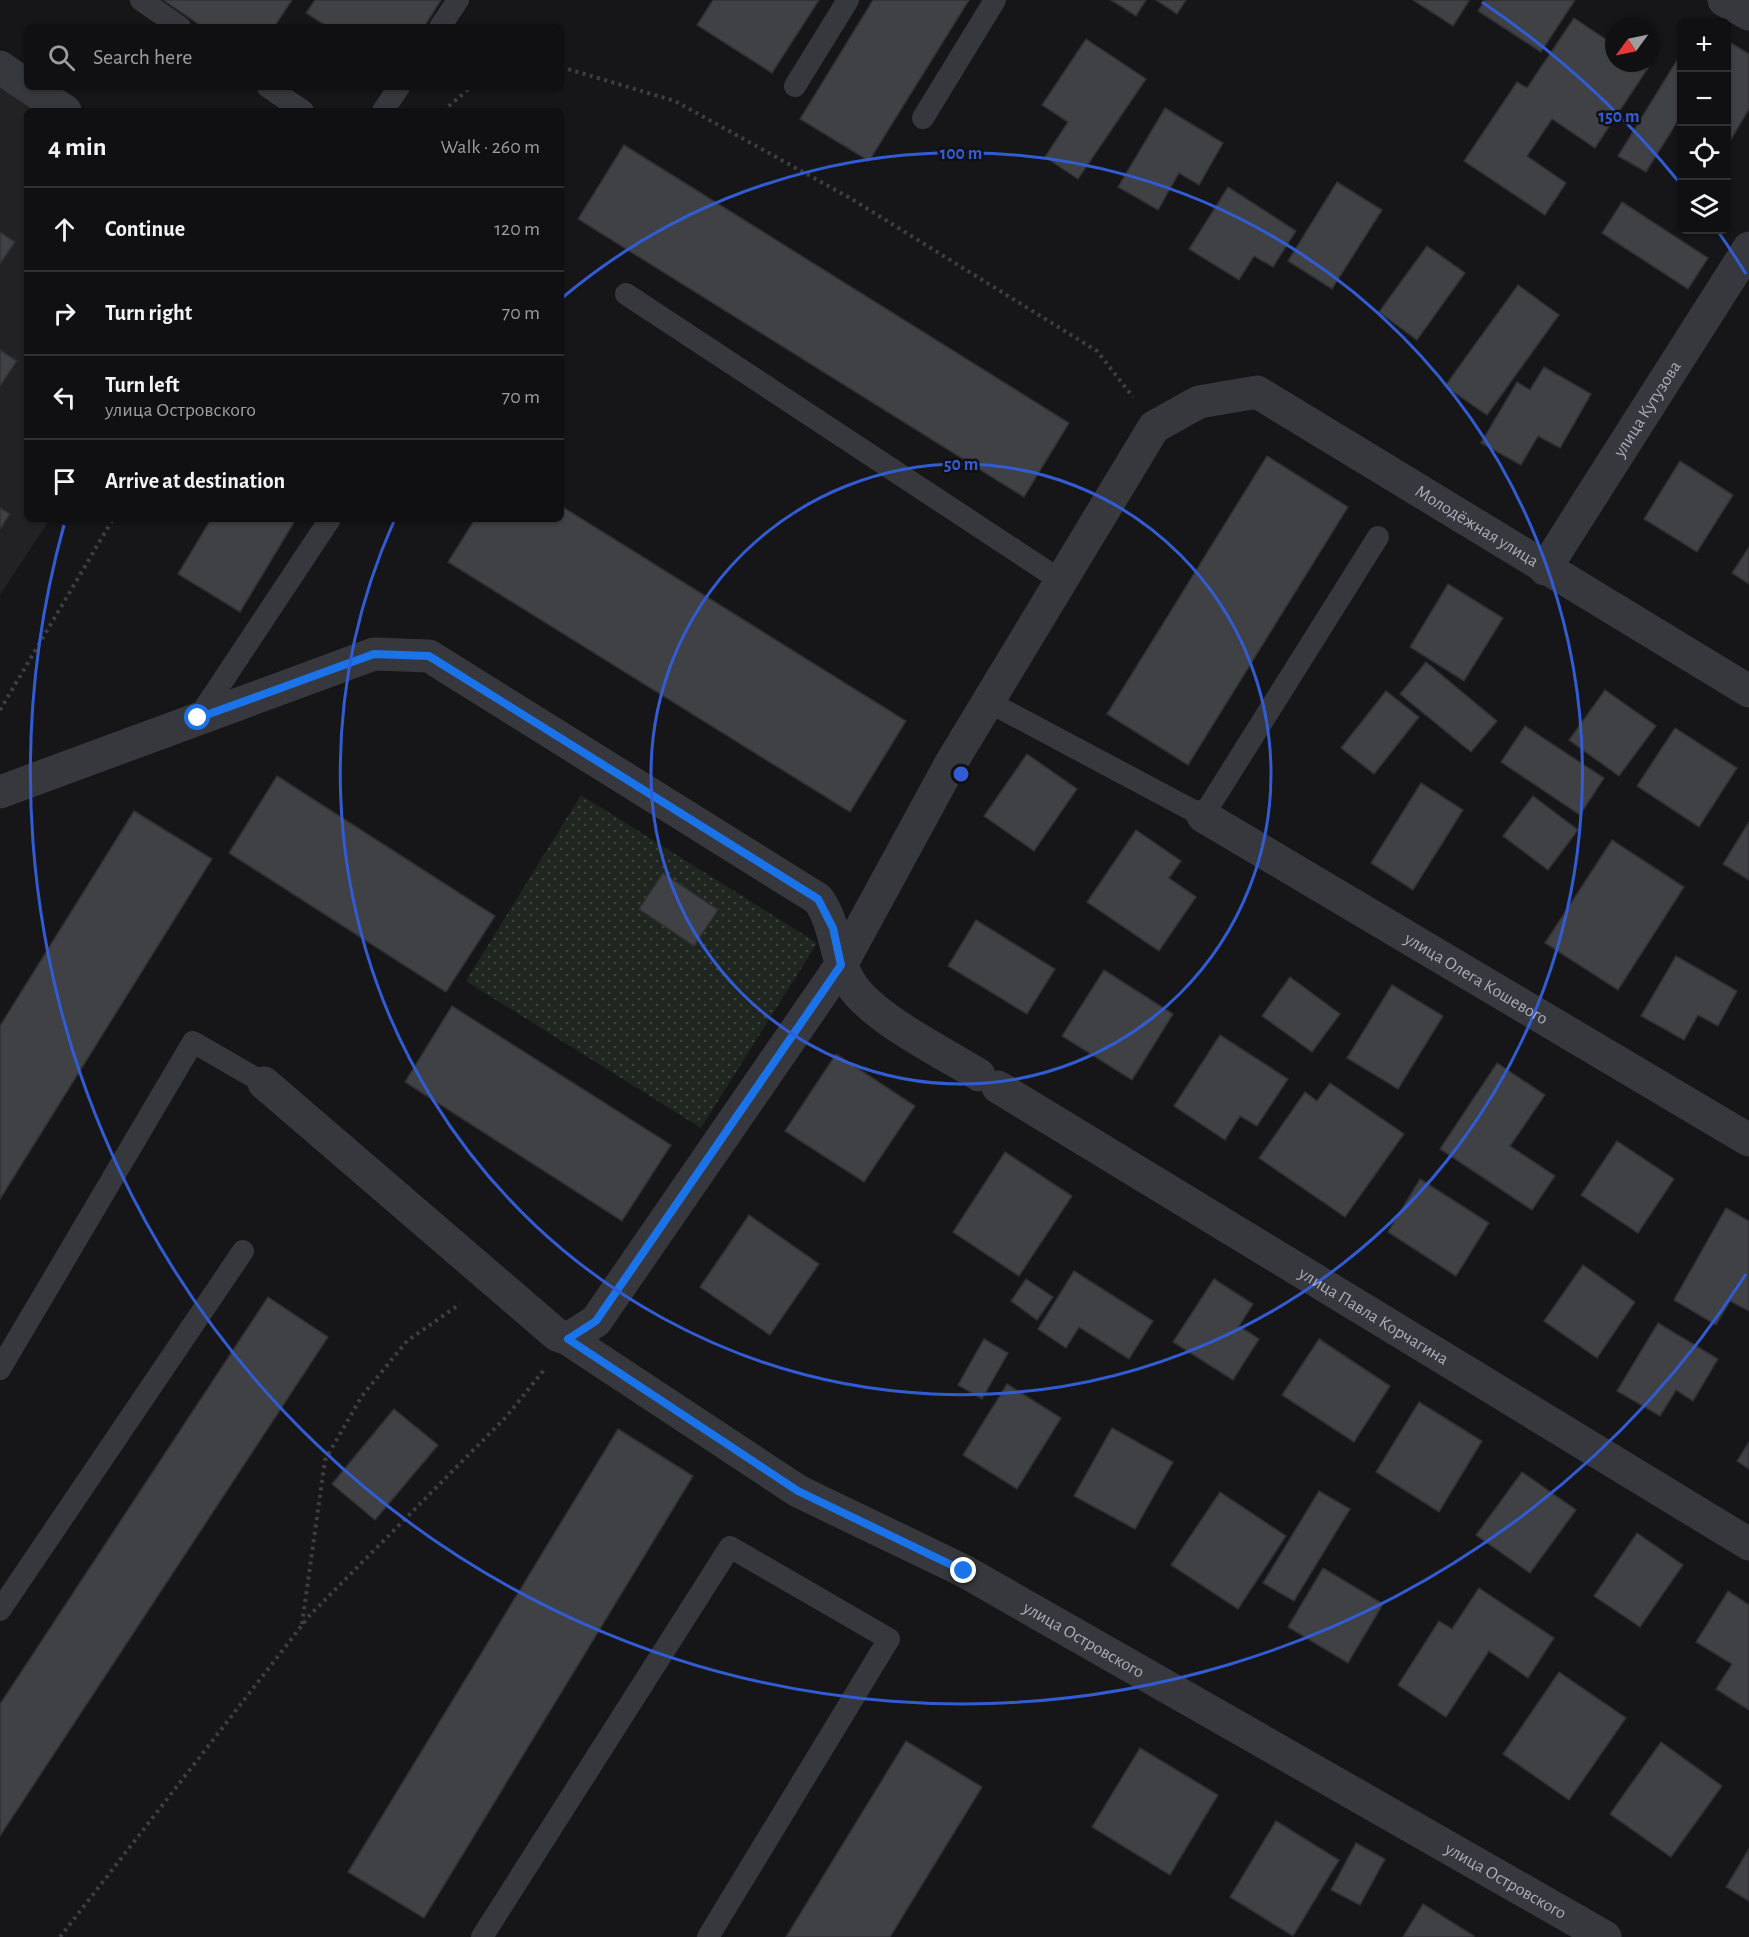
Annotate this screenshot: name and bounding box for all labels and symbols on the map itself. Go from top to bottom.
north arrow [1605,18,1659,72]
text: 150 m [1599,108,1639,126]
text: 100 m [940,145,982,163]
street label: улица Кутузова [1610,358,1685,461]
text: 50 m [944,456,978,474]
street label: Молодёжная улица [1412,482,1541,571]
route start [184,704,210,730]
centre of rings [951,764,971,784]
street label: улица Олега Кошевого [1400,929,1551,1028]
street label: улица Павла Корчагина [1295,1264,1451,1369]
route end [950,1557,976,1583]
street label: улица Островского [1019,1598,1147,1682]
street label: улица Островского [1441,1839,1569,1923]

